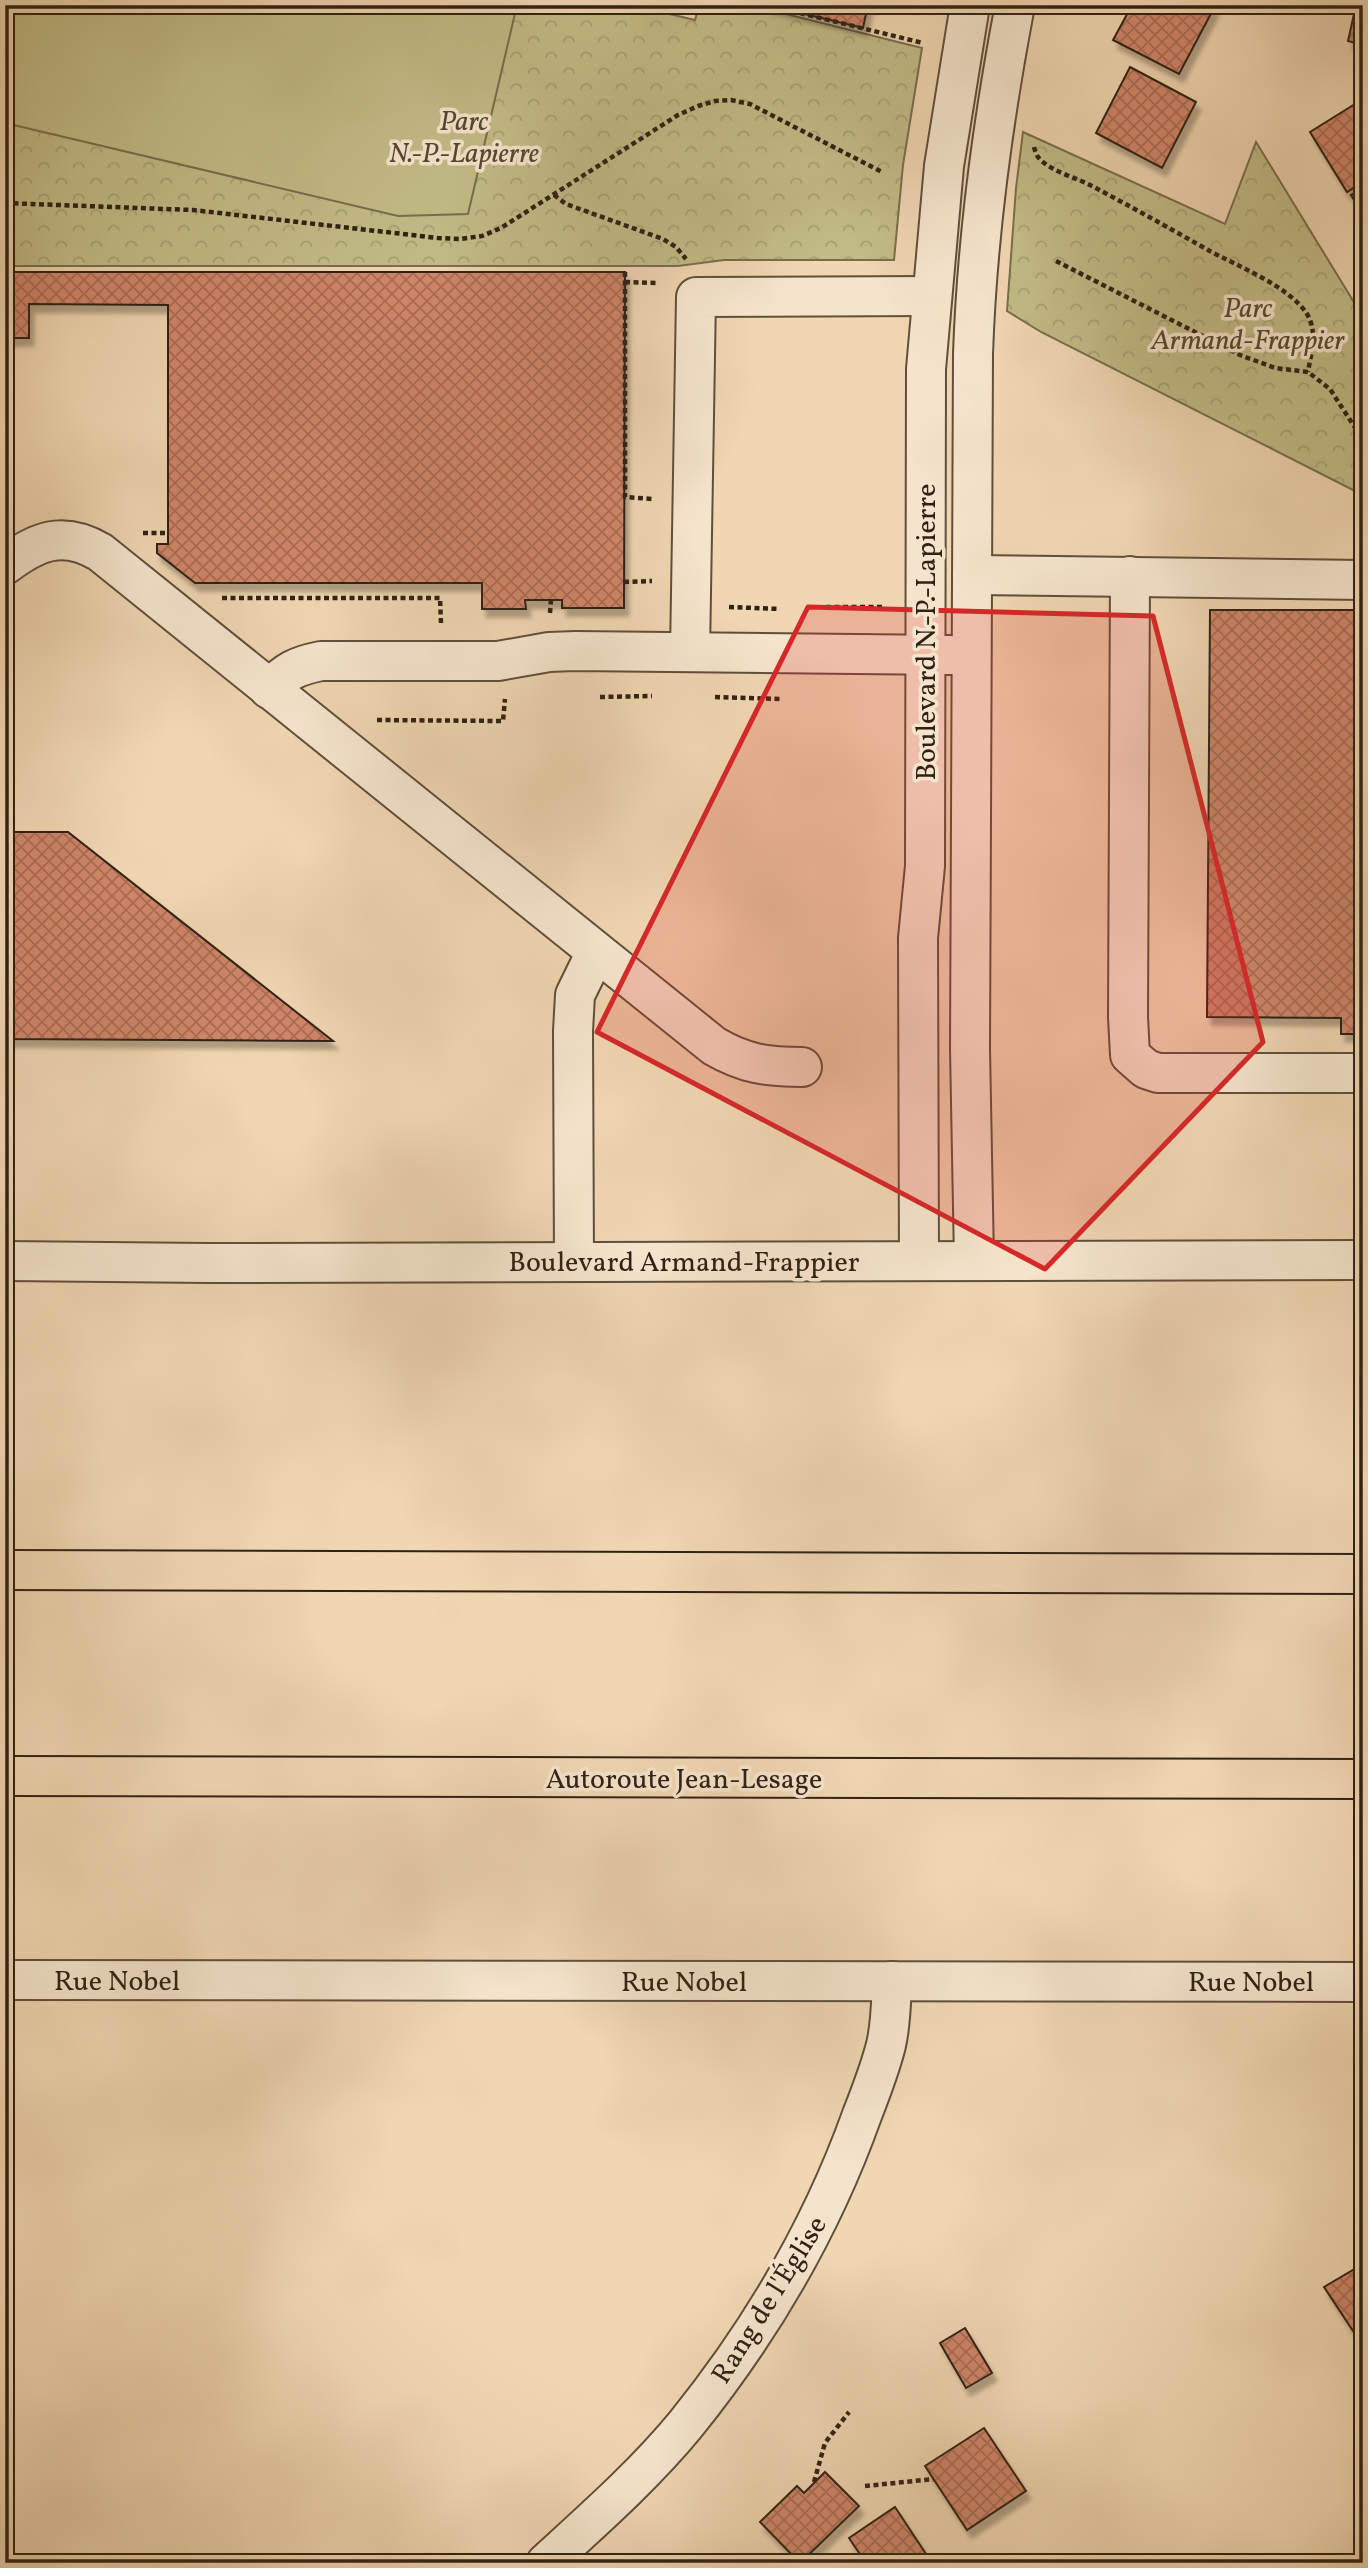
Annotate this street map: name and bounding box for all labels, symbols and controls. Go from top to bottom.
park label: Parc N.-P.-Lapierre [389,103,539,174]
park label: Parc Armand-Frappier [1150,290,1345,361]
street label: Boulevard N.-P.-Lapierre [908,483,947,781]
street label: Boulevard Armand-Frappier [509,1244,860,1283]
street label: Autoroute Jean-Lesage [546,1761,822,1800]
street label: Rue Nobel [54,1963,180,2002]
street label: Rue Nobel [621,1964,747,2003]
street label: Rue Nobel [1188,1964,1314,2003]
street label: Rang de l'Église [703,2209,837,2392]

